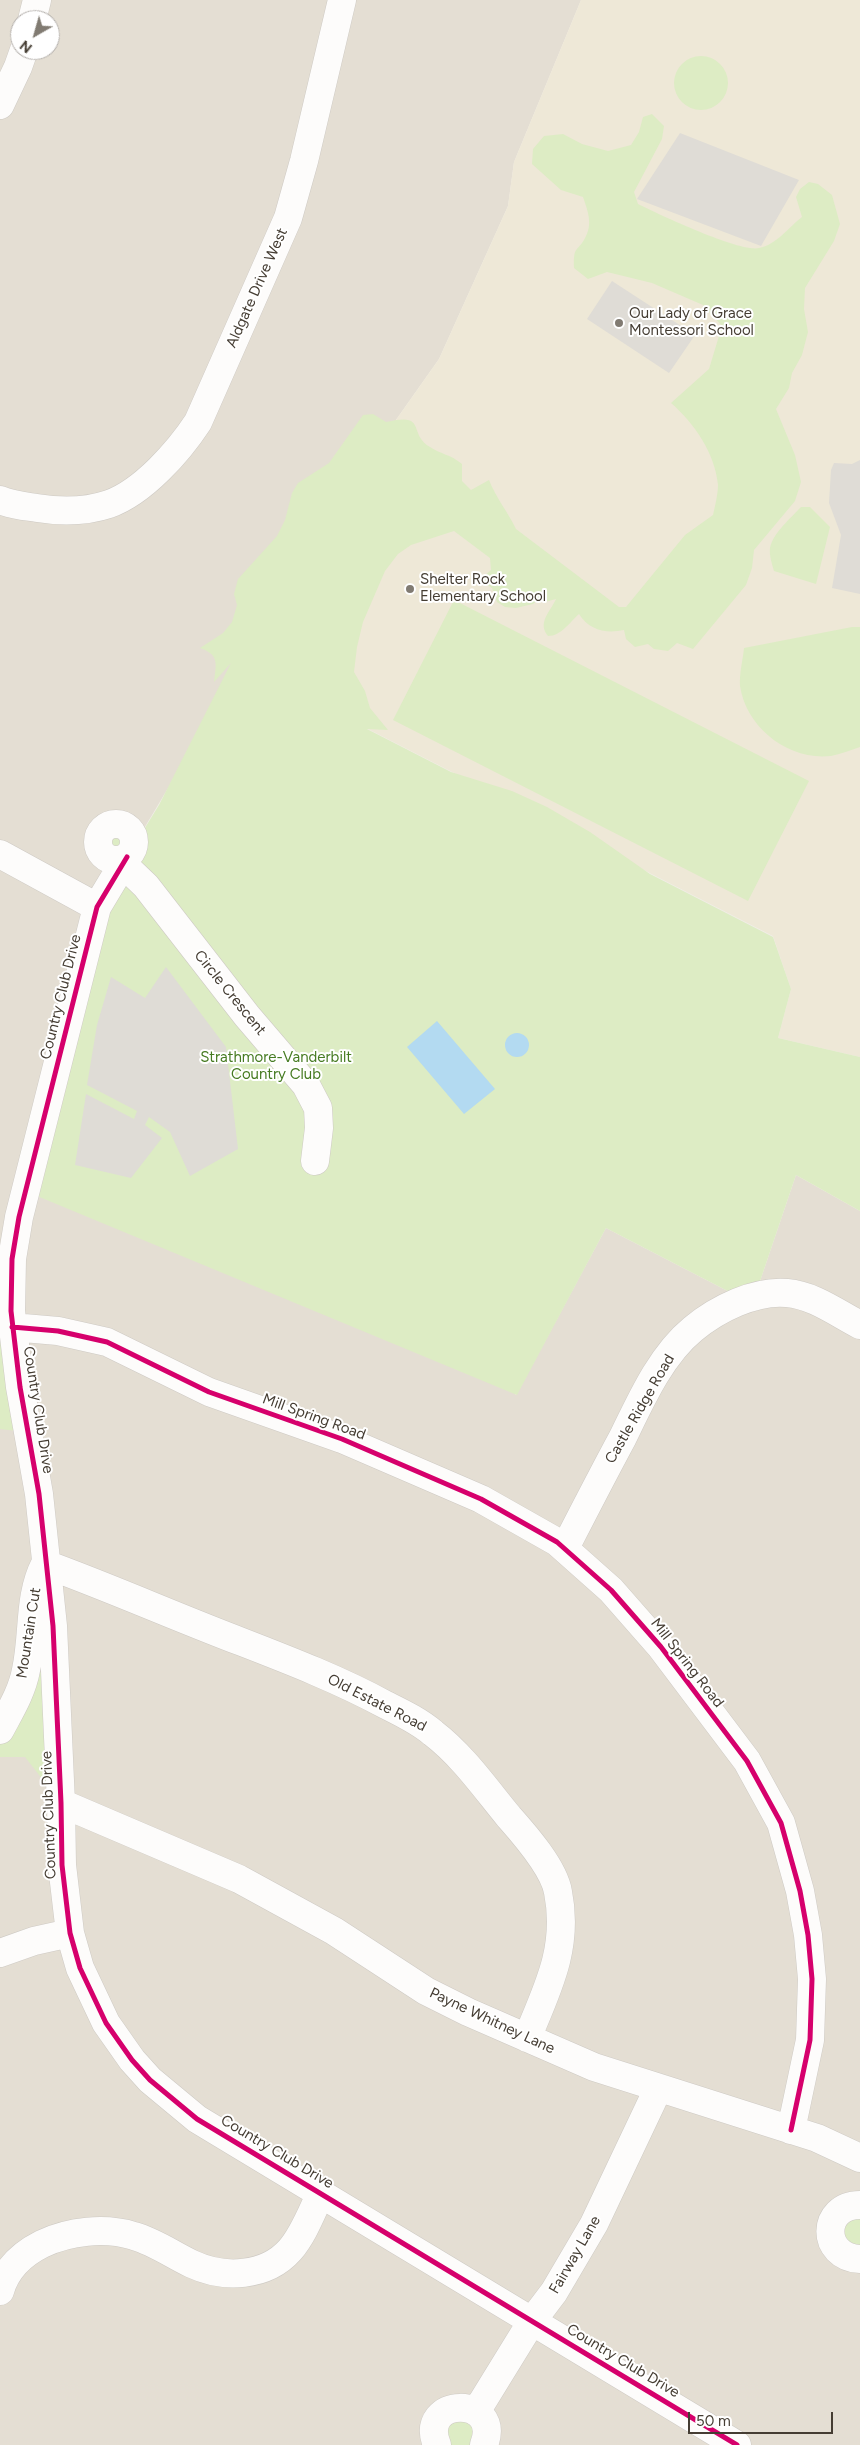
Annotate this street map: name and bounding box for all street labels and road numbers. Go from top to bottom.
street label: Aldgate Drive West [222,225,292,351]
street label: Country Club Drive [37,933,85,1061]
street label: Circle Crescent [190,947,270,1039]
street label: Country Club Drive [19,1345,57,1475]
street label: Castle Ridge Road [601,1351,679,1467]
street label: Mill Spring Road [260,1390,368,1444]
street label: Mountain Cut [13,1586,45,1680]
street label: Mill Spring Road [647,1615,727,1711]
street label: Old Estate Road [325,1670,429,1736]
street label: Country Club Drive [38,1751,60,1879]
street label: Payne Whitney Lane [427,1984,557,2058]
street label: Country Club Drive [217,2111,337,2193]
street label: Fairway Lane [545,2213,605,2297]
street label: Country Club Drive [563,2320,683,2402]

